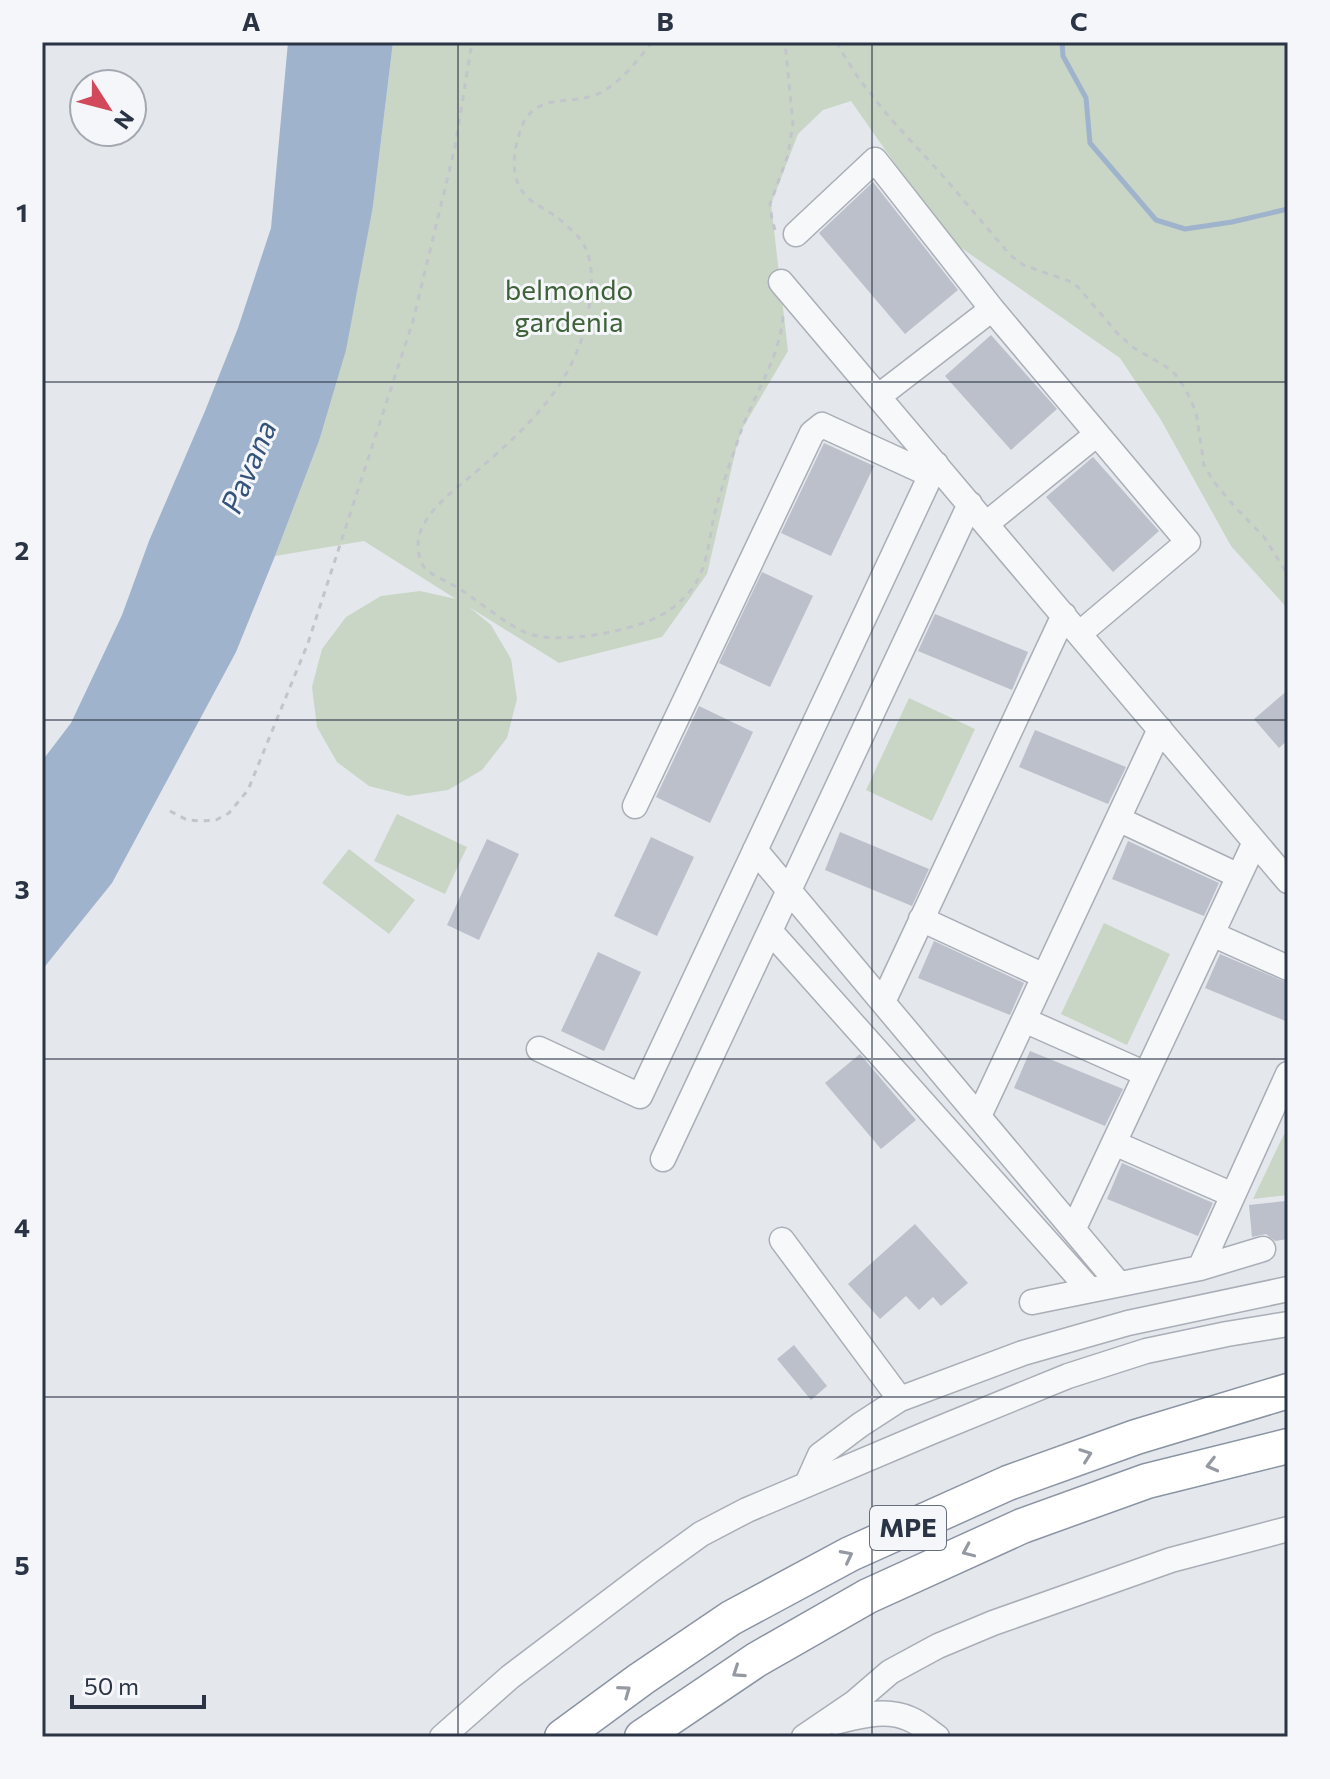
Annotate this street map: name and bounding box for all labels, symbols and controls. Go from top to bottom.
text: A [242,5,261,36]
text: B [656,5,674,36]
text: C [1070,5,1088,36]
north arrow [68,68,148,148]
text: N [109,105,140,135]
text: 1 [16,196,28,227]
park label: belmondo gardenia [505,272,633,338]
water label: Pavana [211,414,283,518]
text: 2 [15,534,29,565]
text: 3 [14,873,30,904]
text: 4 [14,1211,30,1242]
one-way arrow [1078,1448,1092,1465]
one-way arrow [1206,1455,1220,1472]
road number: MPE [870,1506,946,1550]
one-way arrow [961,1541,976,1557]
text: 5 [14,1549,30,1580]
one-way arrow [838,1551,853,1566]
scale bar [72,1659,204,1709]
one-way arrow [732,1662,747,1677]
text: 50 m [84,1671,139,1700]
one-way arrow [616,1686,631,1700]

